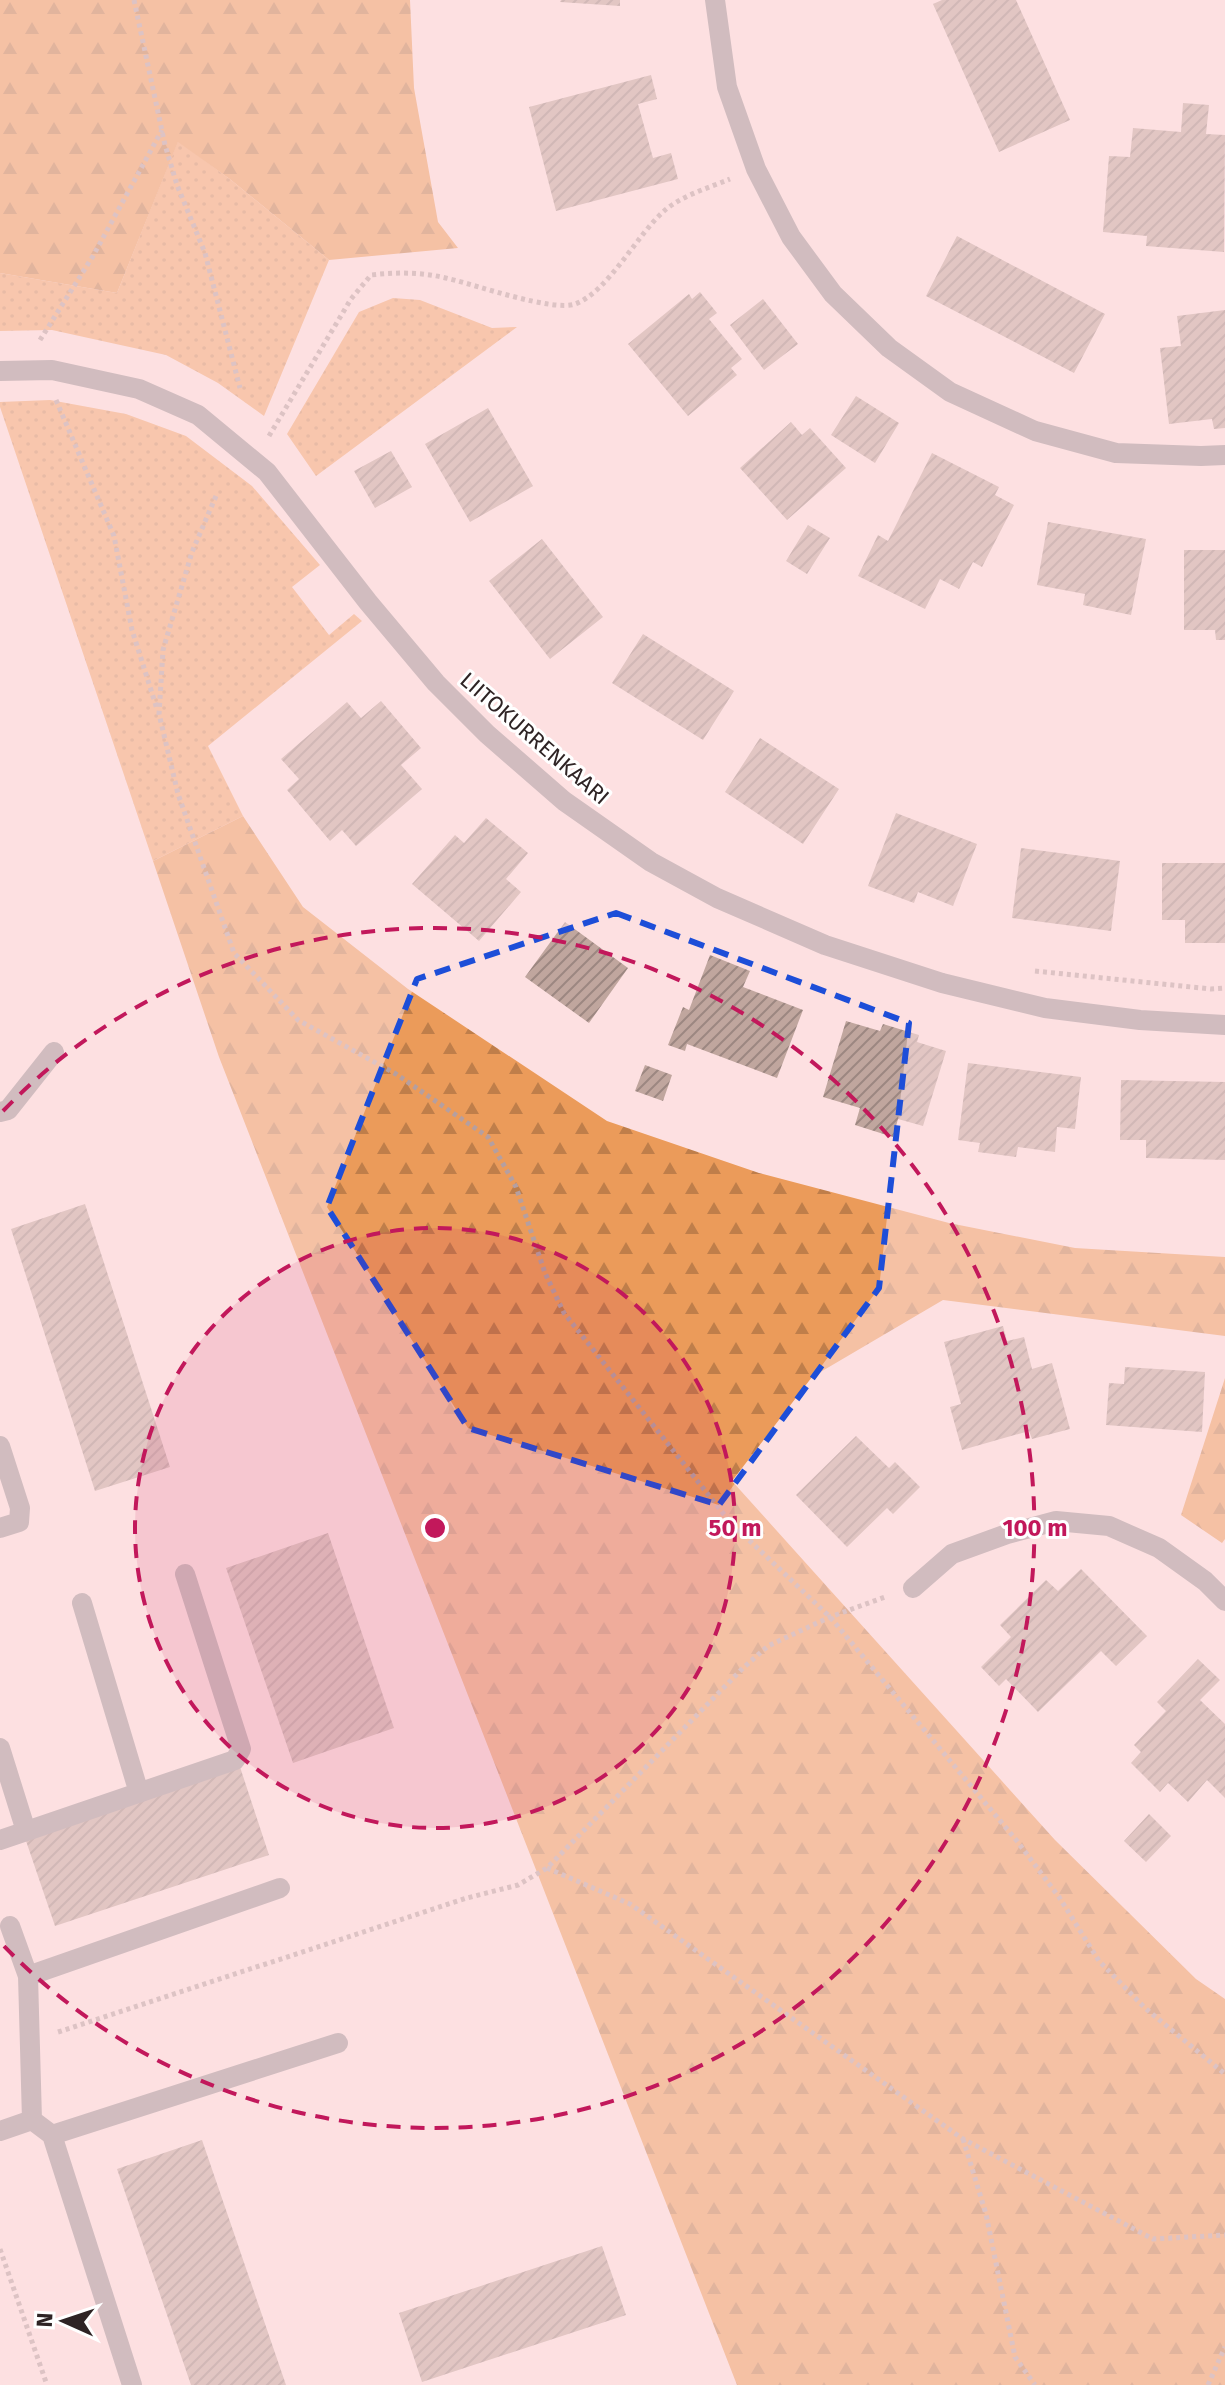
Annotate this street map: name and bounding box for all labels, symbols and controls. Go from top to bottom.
street label: LIITOKURRENKAARI [455,666,615,810]
centre of rings [421,1514,449,1542]
text: 50 m [709,1514,761,1542]
text: 100 m [1002,1514,1068,1542]
north arrow [24,2281,104,2361]
text: N [31,2312,58,2328]

